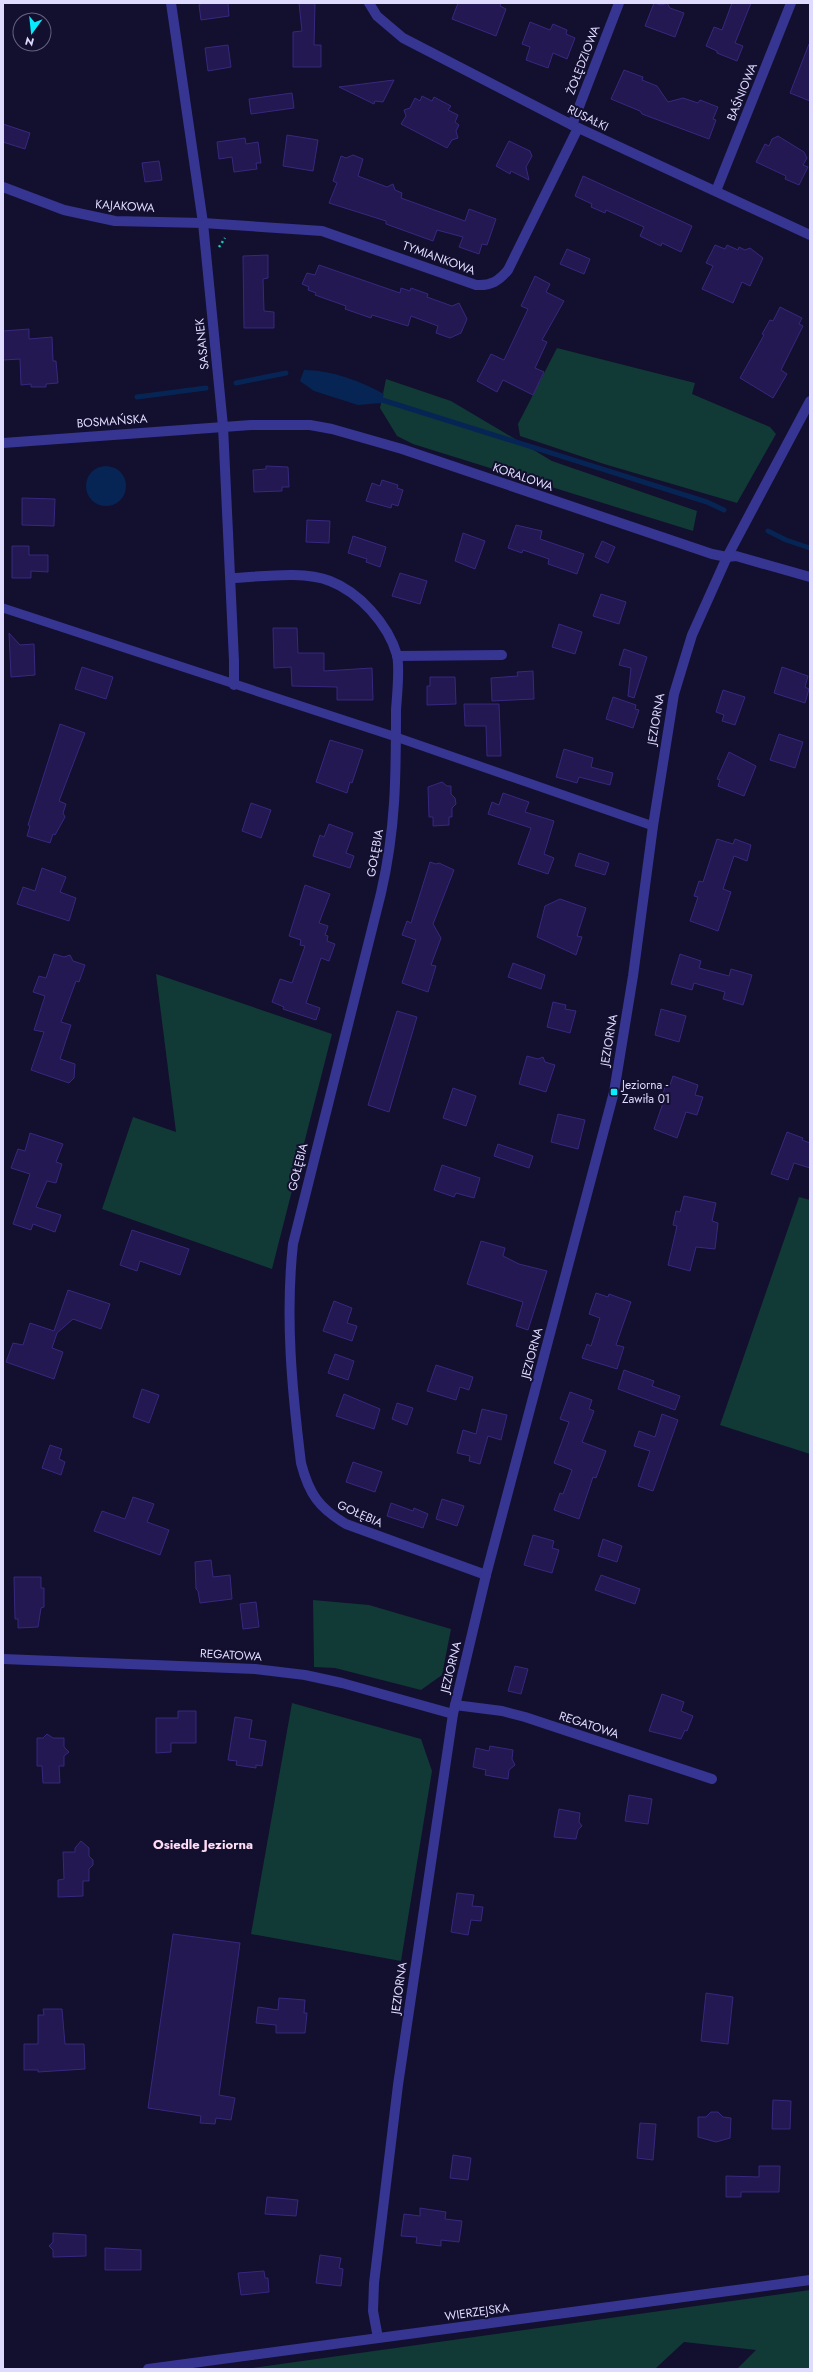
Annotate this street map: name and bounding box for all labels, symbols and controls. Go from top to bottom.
north arrow [12,12,52,52]
street label: ŻOŁĘDZIOWA [562,23,605,97]
text: N [23,33,36,51]
street label: BAŚNIOWA [722,60,762,124]
street label: RUSAŁKI [564,100,612,136]
street label: KAJAKOWA [95,195,155,217]
street label: TYMIANKOWA [400,236,478,280]
street label: SASANEK [190,317,214,371]
street label: BOSMAŃSKA [76,410,148,432]
street label: KORALOWA [490,458,556,496]
street label: JEZIORNA [642,692,669,748]
street label: GOŁĘBIA [362,828,388,878]
street label: JEZIORNA [595,1013,622,1069]
place label: Jeziorna - Zawiła 01 [620,1076,670,1108]
marker: Jeziorna - Zawiła 01 [609,1087,619,1097]
street label: GOŁĘBIA [283,1141,313,1193]
street label: JEZIORNA [516,1325,547,1383]
street label: GOŁĘBIA [334,1496,386,1532]
street label: JEZIORNA [435,1639,466,1697]
street label: REGATOWA [200,1644,263,1666]
street label: REGATOWA [557,1707,621,1743]
district label: Osiedle Jeziorna [153,1835,253,1854]
street label: JEZIORNA [386,1961,412,2017]
street label: WIERZEJSKA [443,2299,511,2325]

